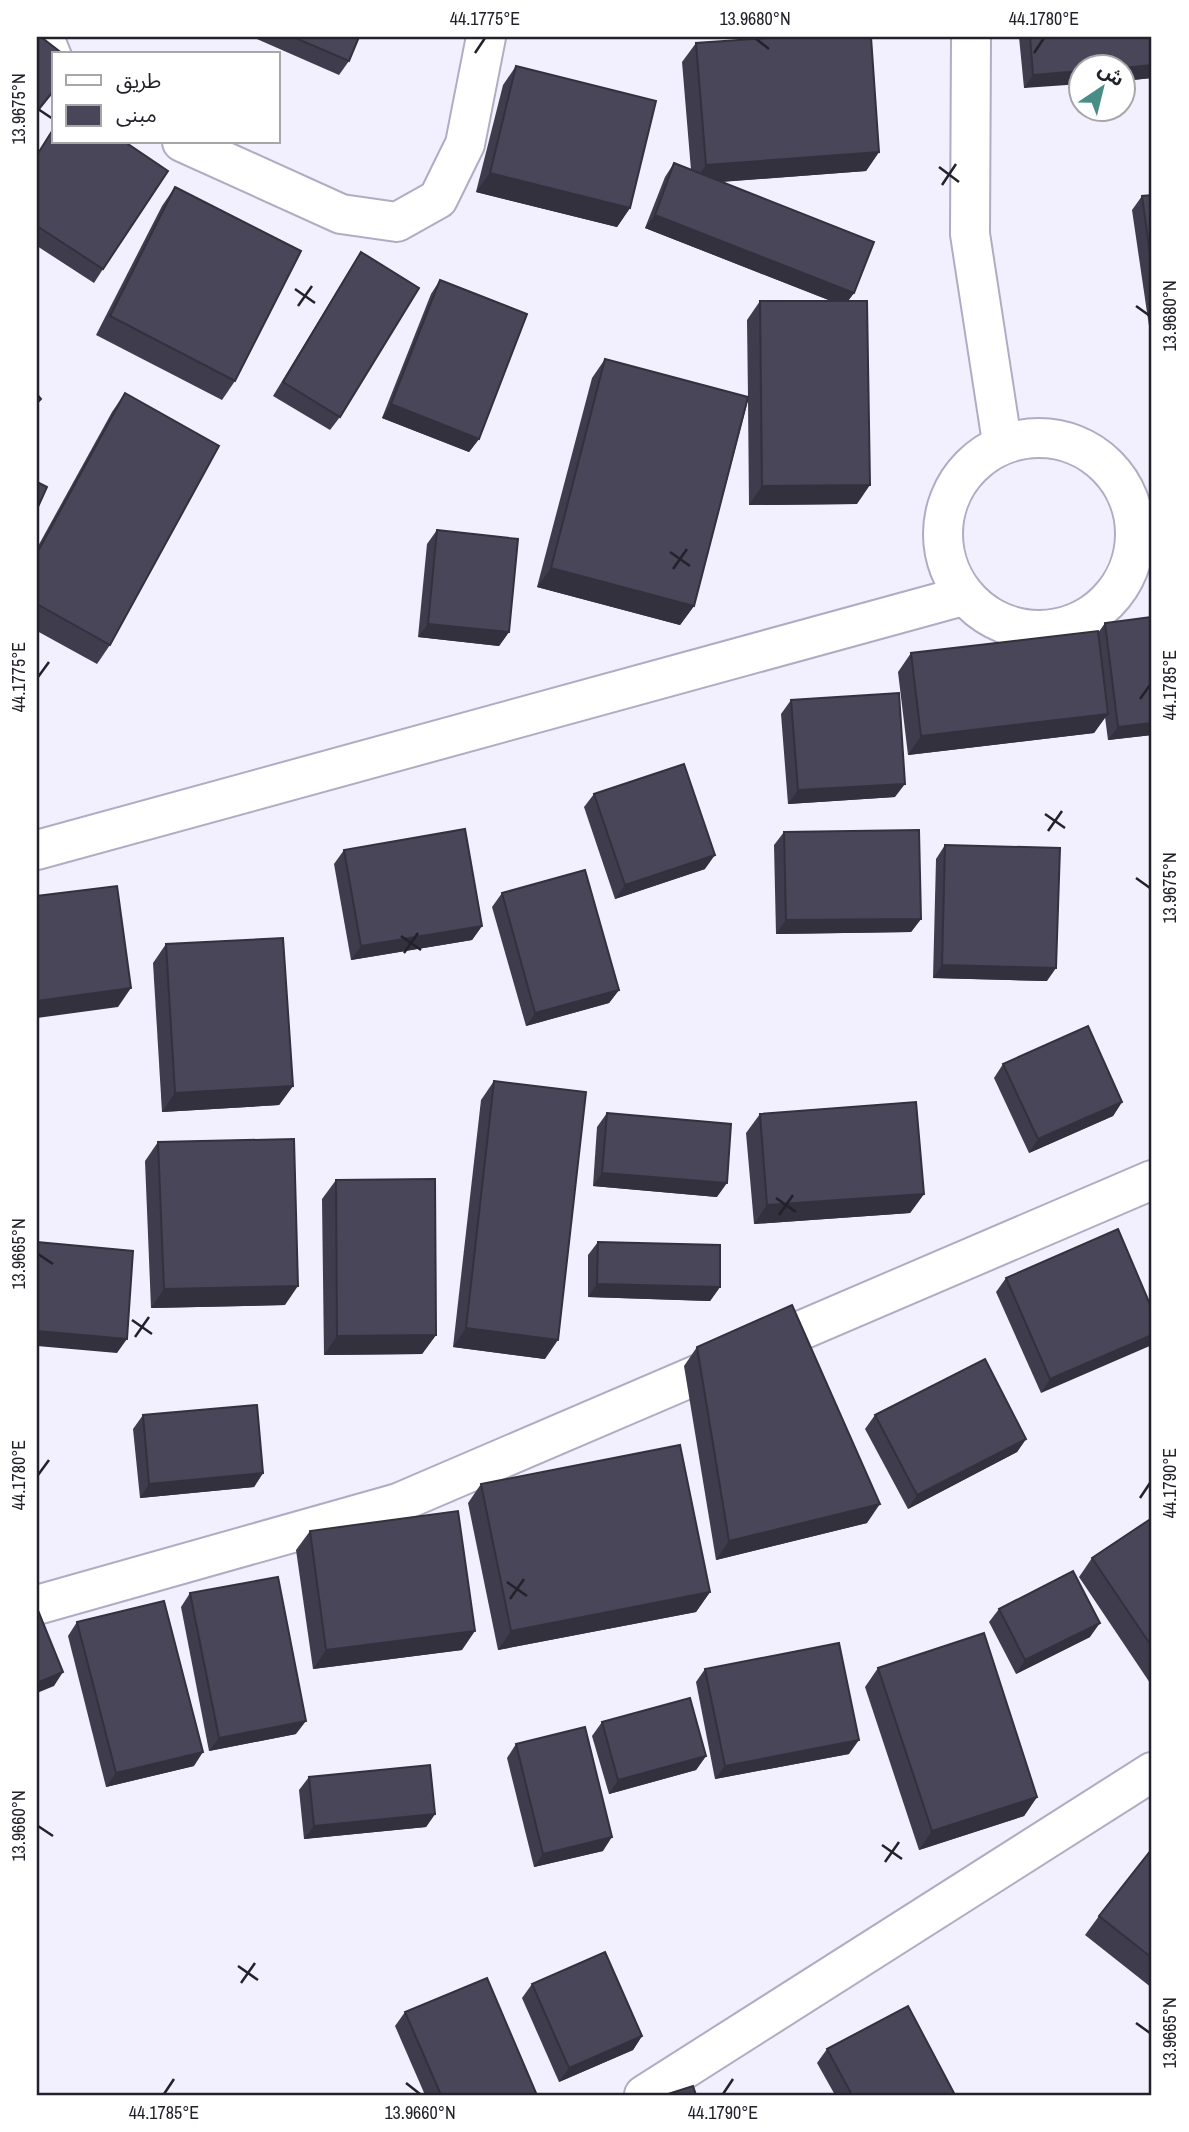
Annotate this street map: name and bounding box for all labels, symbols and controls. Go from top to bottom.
text: 44.1775°E [450,6,520,31]
text: 13.9680°N [719,6,791,31]
text: 44.1780°E [1009,6,1079,31]
legend [52,52,280,144]
north arrow [1066,52,1136,122]
text: ش [1094,56,1130,92]
text: طريق [116,66,161,95]
text: 13.9675°N [6,73,31,145]
text: مبنى [116,100,157,129]
text: 13.9680°N [1157,280,1182,352]
text: 44.1775°E [6,642,31,712]
text: 44.1785°E [1157,650,1182,720]
text: 13.9675°N [1157,852,1182,924]
text: 13.9665°N [6,1218,31,1290]
text: 44.1780°E [6,1440,31,1510]
text: 44.1790°E [1157,1448,1182,1518]
text: 13.9660°N [6,1790,31,1862]
text: 13.9665°N [1157,1997,1182,2069]
text: 44.1785°E [129,2100,199,2125]
text: 13.9660°N [384,2100,456,2125]
text: 44.1790°E [688,2100,758,2125]

